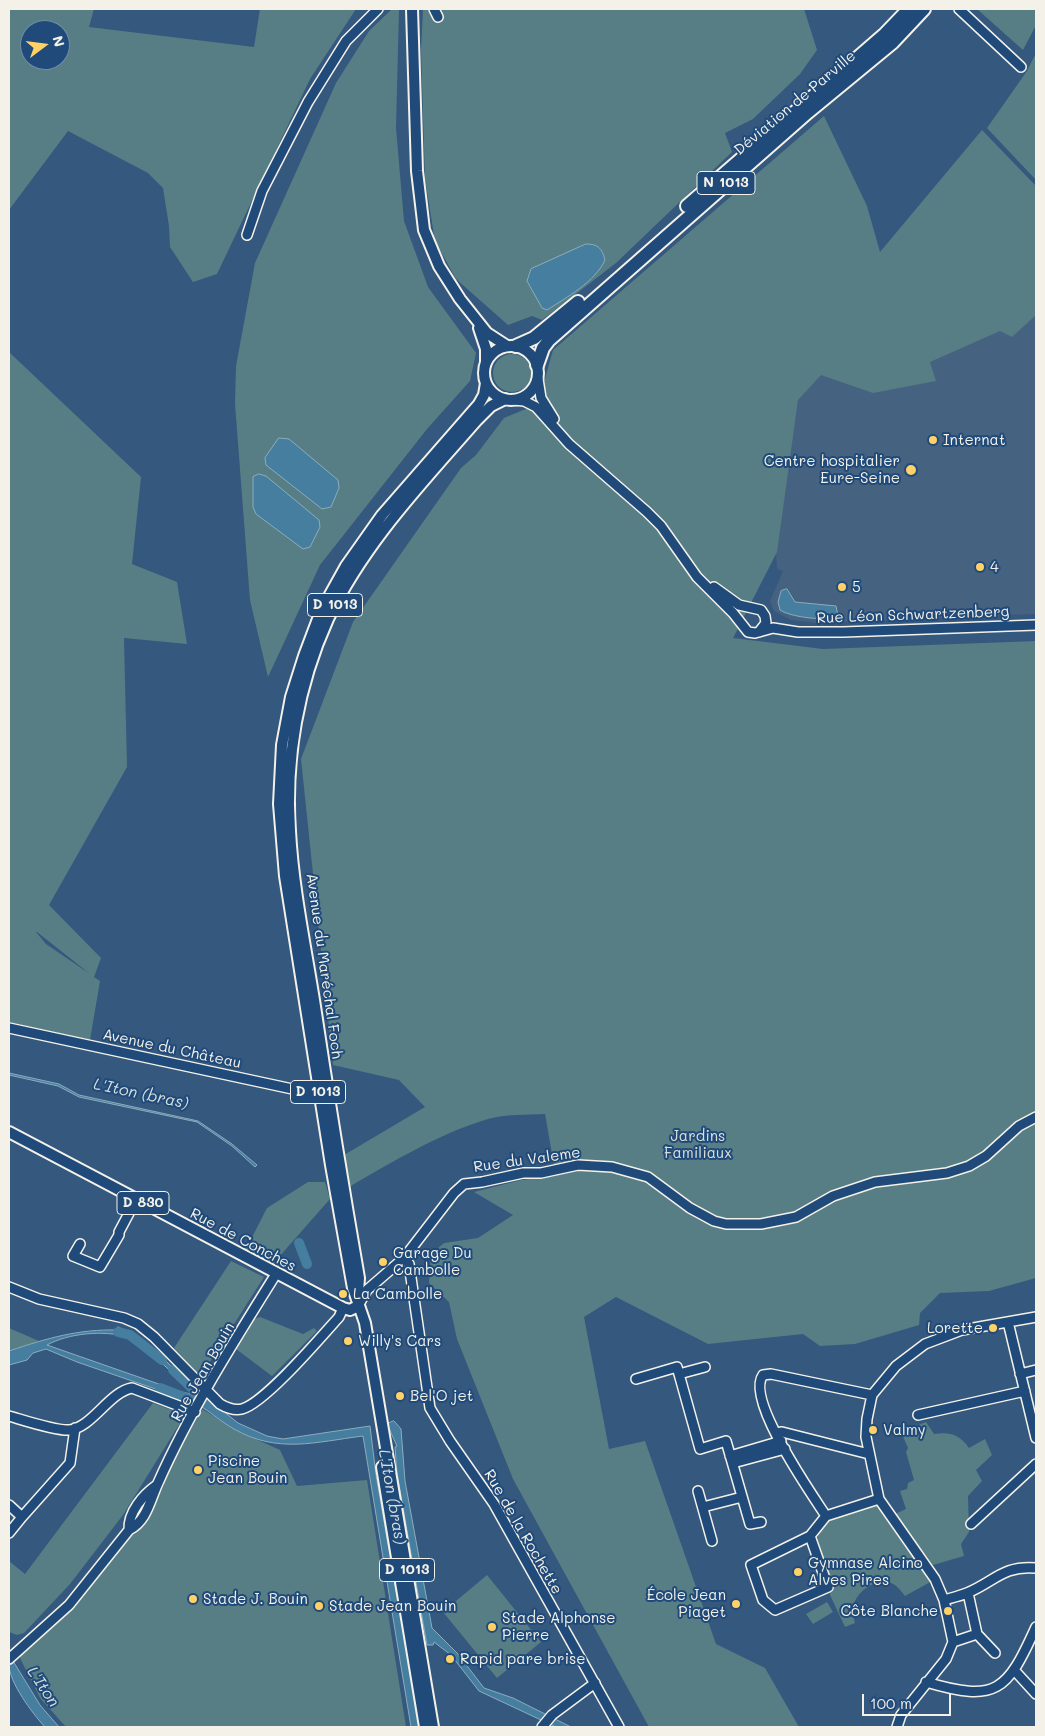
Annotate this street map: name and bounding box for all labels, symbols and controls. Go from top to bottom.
north arrow [20,20,70,70]
text: N [48,34,70,49]
street label: Déviation de Parville [731,47,859,159]
road number: N 1013 [697,172,755,194]
place label: Internat [943,431,1006,449]
marker: Internat [927,434,939,446]
place label: Centre hospitalier Eure-Seine [764,452,900,487]
marker: Centre hospitalier Eure-Seine [904,463,918,477]
place label: 4 [990,558,999,576]
marker: 4 [974,561,986,573]
place label: 5 [852,578,861,596]
marker: 5 [836,581,848,593]
road number: D 1013 [308,594,362,616]
street label: Rue Léon Schwartzenberg [816,603,1010,627]
street label: Avenue du Maréchal Foch [302,872,346,1060]
street label: Avenue du Château [101,1026,243,1072]
water label: L'Iton (bras) [92,1075,190,1113]
road number: D 1013 [290,1080,346,1104]
park label: Jardins Familiaux [664,1127,732,1162]
street label: Rue du Valeme [472,1144,582,1176]
road number: D 830 [117,1192,169,1214]
street label: Rue de Conches [187,1205,299,1275]
place label: Garage Du Cambolle [393,1244,472,1279]
marker: Garage Du Cambolle [377,1256,389,1268]
place label: La Cambolle [353,1285,442,1303]
marker: La Cambolle [337,1288,349,1300]
street label: Rue Jean Bouin [167,1319,239,1425]
place label: Lorette [927,1319,983,1337]
marker: Lorette [987,1322,999,1334]
place label: Willy's Cars [358,1332,441,1350]
marker: Willy's Cars [342,1335,354,1347]
place label: Bel'O jet [410,1387,473,1405]
marker: Bel'O jet [394,1390,406,1402]
place label: Valmy [883,1421,926,1439]
marker: Valmy [867,1424,879,1436]
water label: L'Iton (bras) [374,1448,410,1546]
place label: Piscine Jean Bouin [208,1452,287,1487]
marker: Piscine Jean Bouin [192,1464,204,1476]
street label: Rue de la Rochette [480,1466,566,1598]
place label: Gymnase Alcino Alves Pires [808,1554,923,1589]
road number: D 1013 [380,1558,434,1582]
marker: Gymnase Alcino Alves Pires [792,1566,804,1578]
place label: École Jean Piaget [647,1586,726,1621]
place label: Stade J. Bouin [203,1590,308,1608]
marker: Stade J. Bouin [187,1593,199,1605]
place label: Stade Jean Bouin [329,1597,456,1615]
marker: École Jean Piaget [730,1598,742,1610]
marker: Stade Jean Bouin [313,1600,325,1612]
place label: Côte Blanche [840,1602,938,1620]
marker: Côte Blanche [942,1605,954,1617]
place label: Stade Alphonse Pierre [502,1609,616,1644]
marker: Stade Alphonse Pierre [486,1621,498,1633]
place label: Rapid pare brise [460,1650,586,1668]
marker: Rapid pare brise [444,1653,456,1665]
water label: L'Iton [23,1663,63,1711]
scale bar [865,1684,954,1716]
text: 100 m [870,1693,912,1713]

